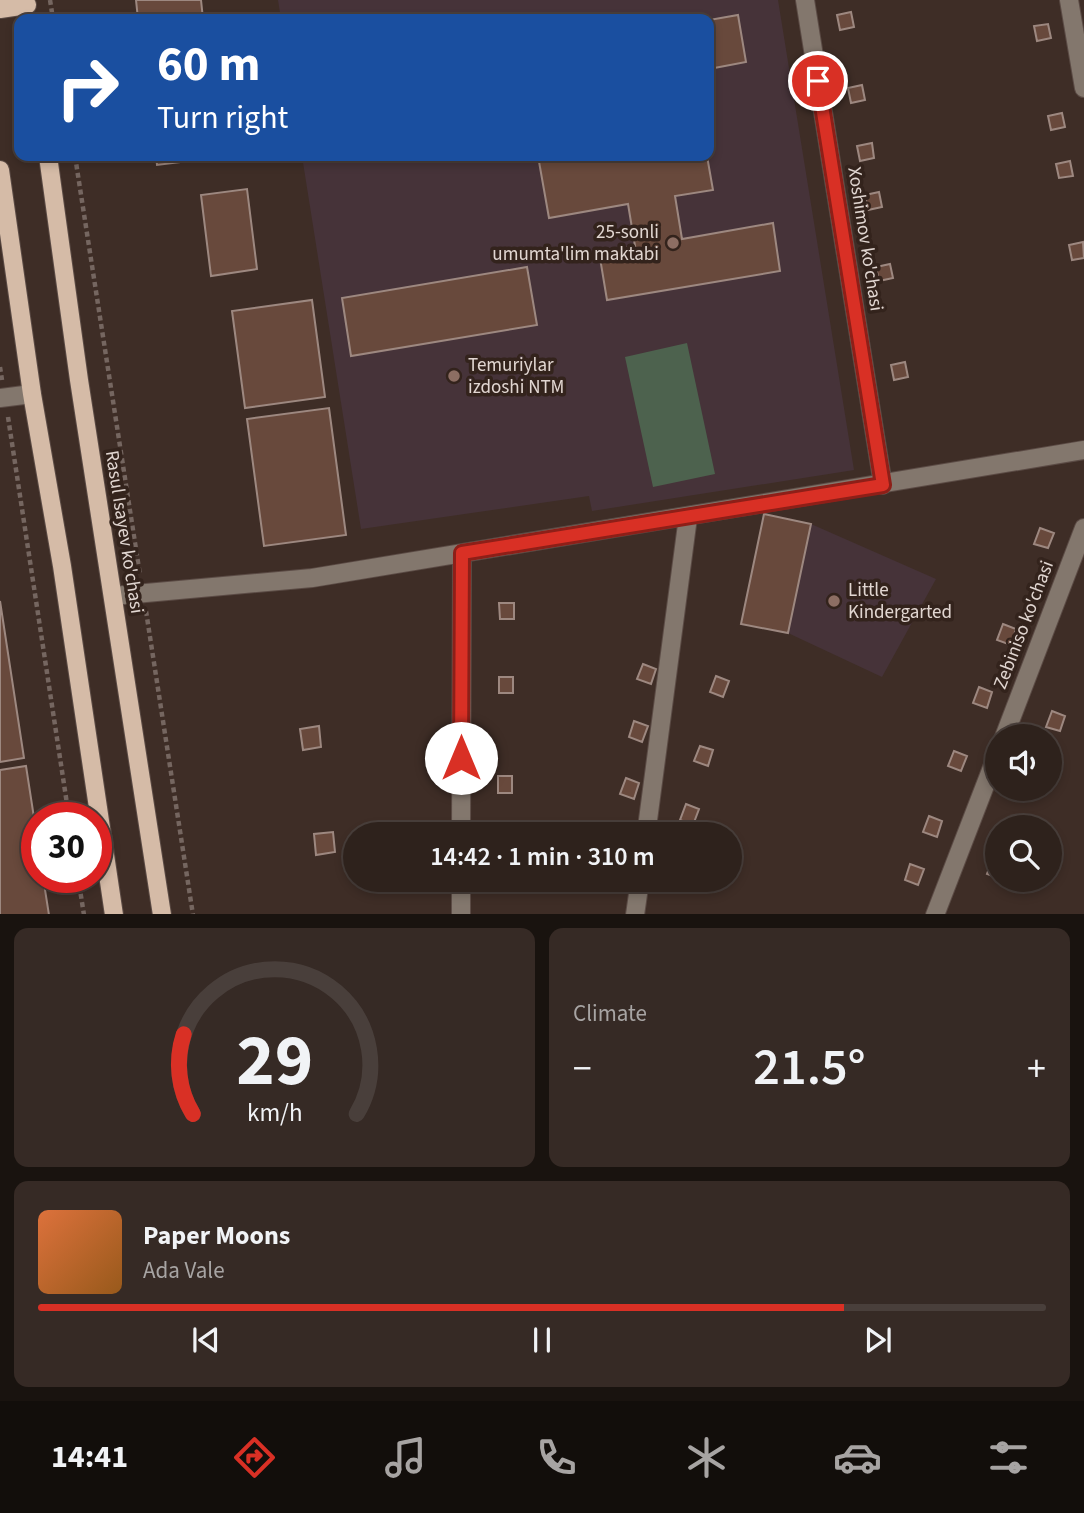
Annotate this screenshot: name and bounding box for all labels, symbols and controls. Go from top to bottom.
text: 60 m [157,30,261,100]
icon: right [42,42,133,133]
pin [788,51,848,111]
icon: arrive [799,62,837,100]
text: Turn right [157,95,288,141]
street label: Xoshimov ko'chasi [840,165,890,313]
place label: 25-sonli umumta'lim maktabi [492,219,659,268]
marker: 25-sonli umumta'lim maktabi [665,235,681,251]
place label: Temuriylar izdoshi NTM [468,352,564,401]
marker: Temuriylar izdoshi NTM [446,368,462,384]
street label: Rasul Isayev ko'chasi [98,448,150,616]
street label: Zebiniso ko'chasi [987,557,1061,693]
place label: Little Kindergarted [848,577,952,626]
marker: Little Kindergarted [826,593,842,609]
position arrow [424,721,498,795]
map controls [985,724,1062,892]
button: sound [985,724,1062,801]
speed limit sign: 30 [21,802,112,893]
button: search [985,815,1062,892]
text: 14:42 · 1 min · 310 m [430,838,655,875]
text: Climate [573,997,647,1030]
text: 29 [236,1009,313,1113]
text: 21.5° [753,1031,866,1105]
text: − [573,1042,592,1096]
text: + [1027,1042,1046,1096]
text: km/h [247,1094,302,1130]
text: Paper Moons [143,1217,290,1254]
text: Ada Vale [143,1254,225,1287]
icon: previous [187,1321,225,1359]
icon: pause [523,1321,561,1359]
icon: next [859,1321,897,1359]
icon: directions [230,1433,279,1482]
icon: music [381,1433,430,1482]
icon: phone [532,1433,581,1482]
icon: climate [682,1433,731,1482]
icon: car [833,1433,882,1482]
icon: filters [984,1433,1033,1482]
text: 14:41 [51,1434,128,1480]

